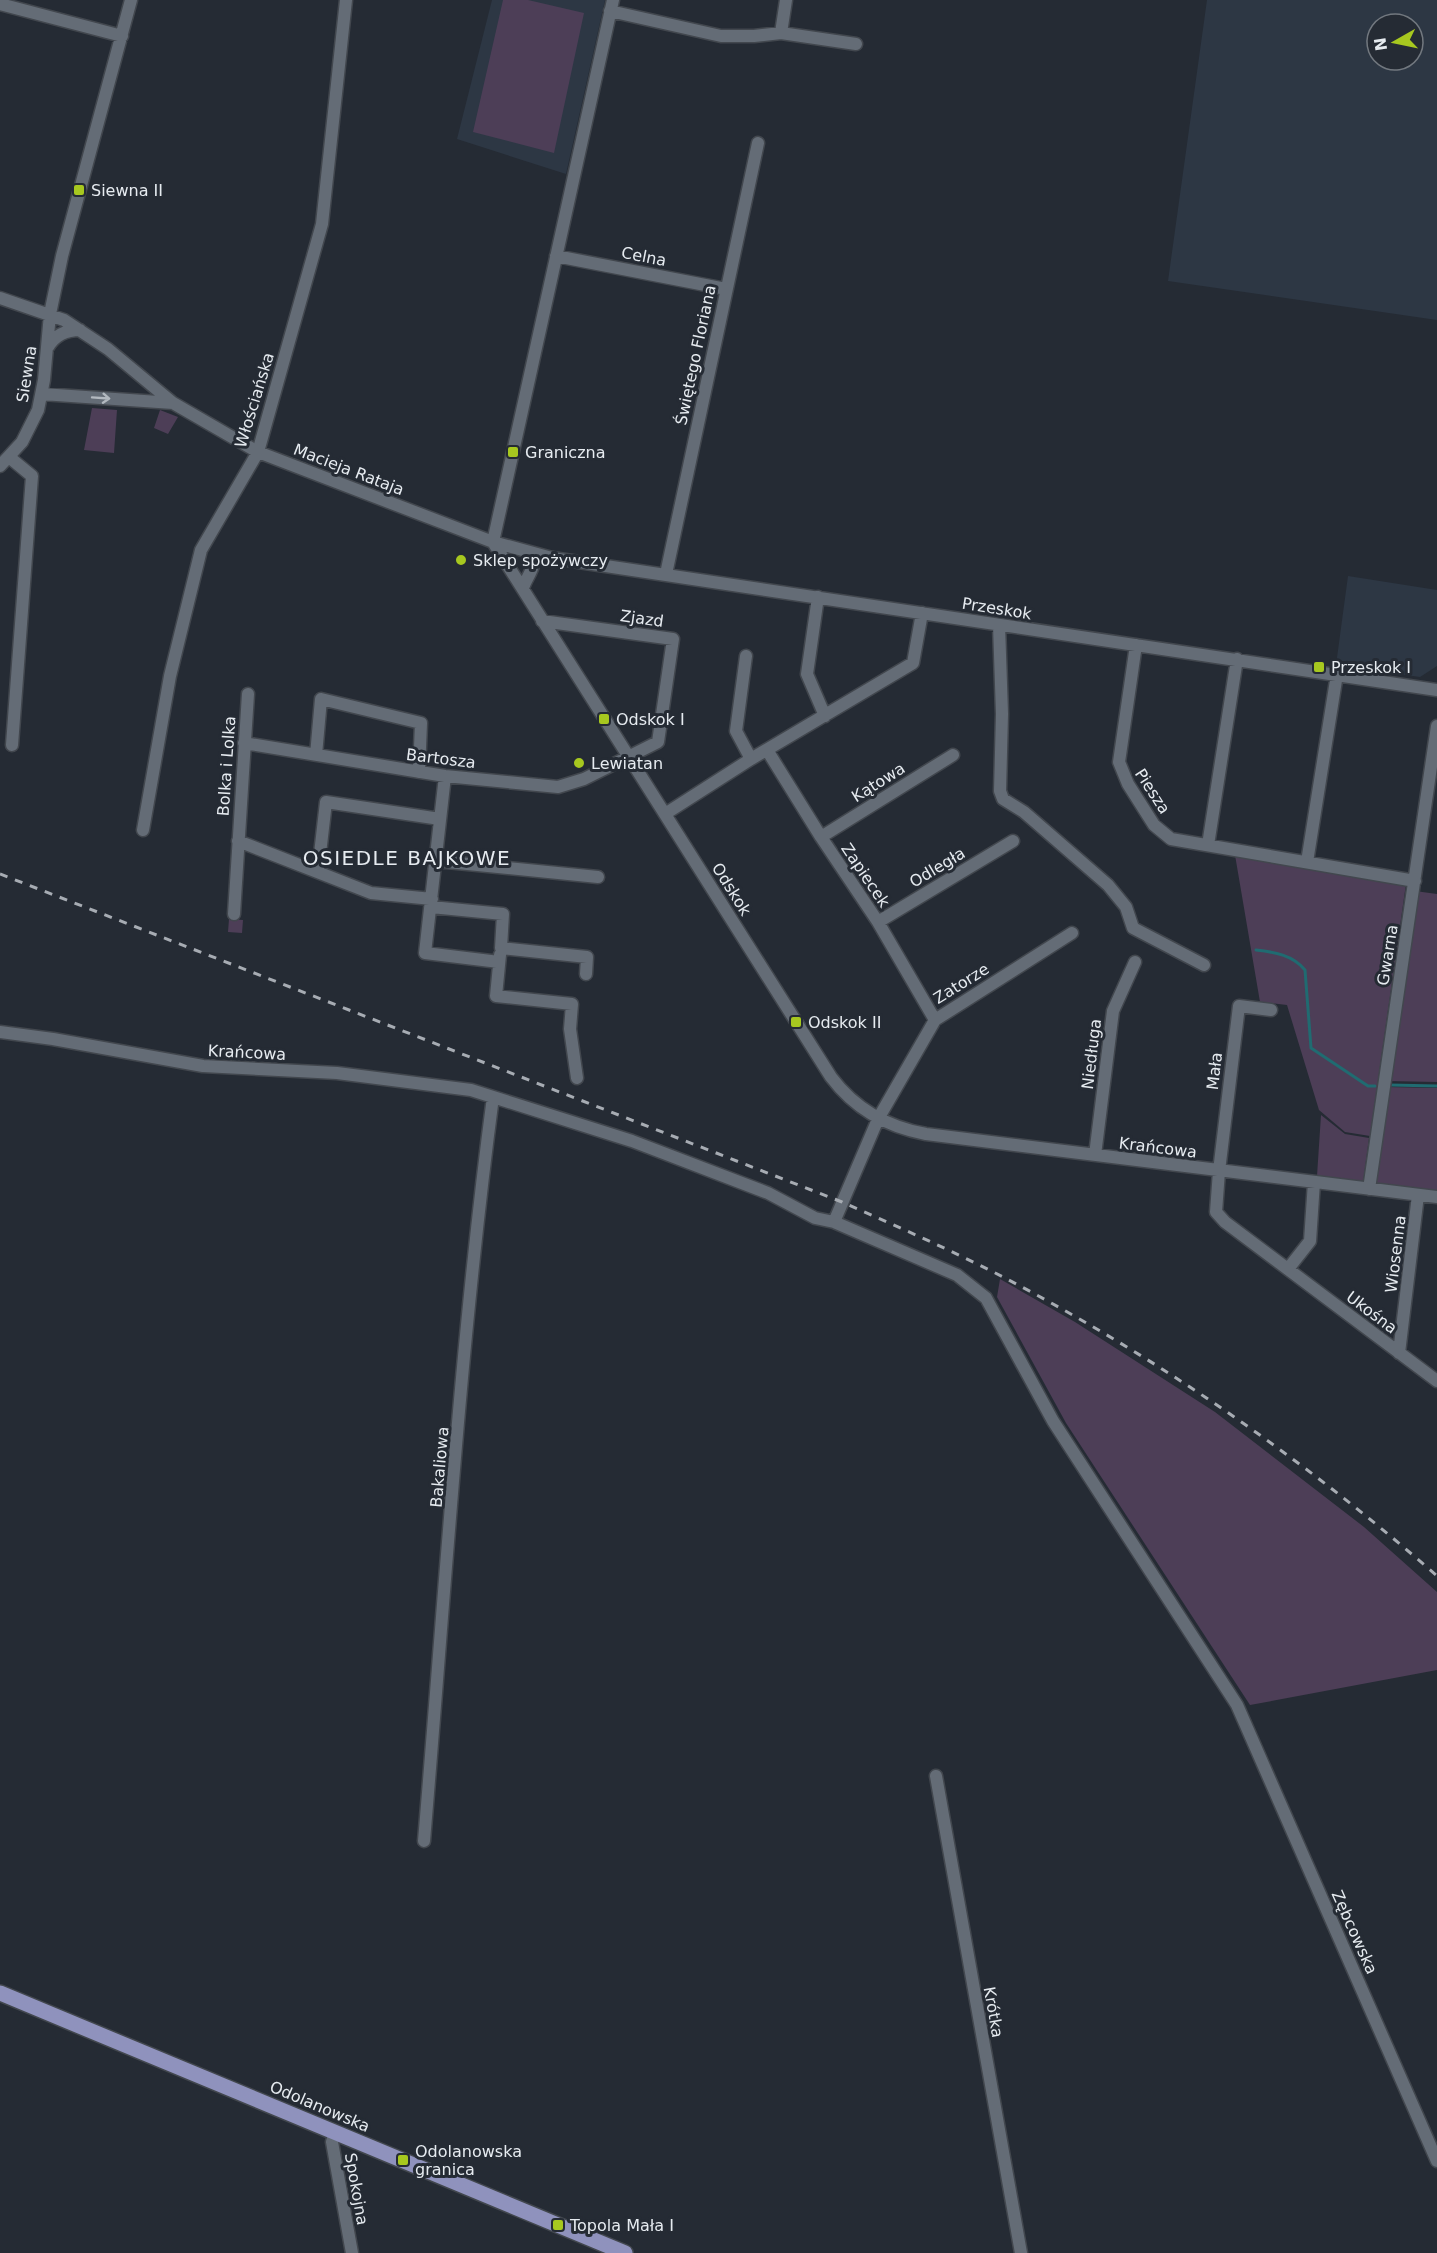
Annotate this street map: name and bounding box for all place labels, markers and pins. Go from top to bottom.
place label: Siewna II [91,181,163,200]
marker: Siewna II [72,183,86,197]
place label: Graniczna [525,443,606,462]
marker: Graniczna [506,445,520,459]
place label: Sklep spożywczy [473,551,608,570]
marker: Sklep spożywczy [454,553,468,567]
place label: Przeskok I [1331,658,1411,677]
marker: Przeskok I [1312,660,1326,674]
place label: Odskok I [616,710,685,729]
marker: Odskok I [597,712,611,726]
place label: Lewiatan [591,754,663,773]
marker: Lewiatan [572,756,586,770]
place label: Odskok II [808,1013,881,1032]
marker: Odskok II [789,1015,803,1029]
place label: Odolanowska granica [415,2142,522,2179]
marker: Odolanowska granica [396,2153,410,2167]
place label: Topola Mała I [569,2216,674,2235]
marker: Topola Mała I [551,2218,565,2232]

